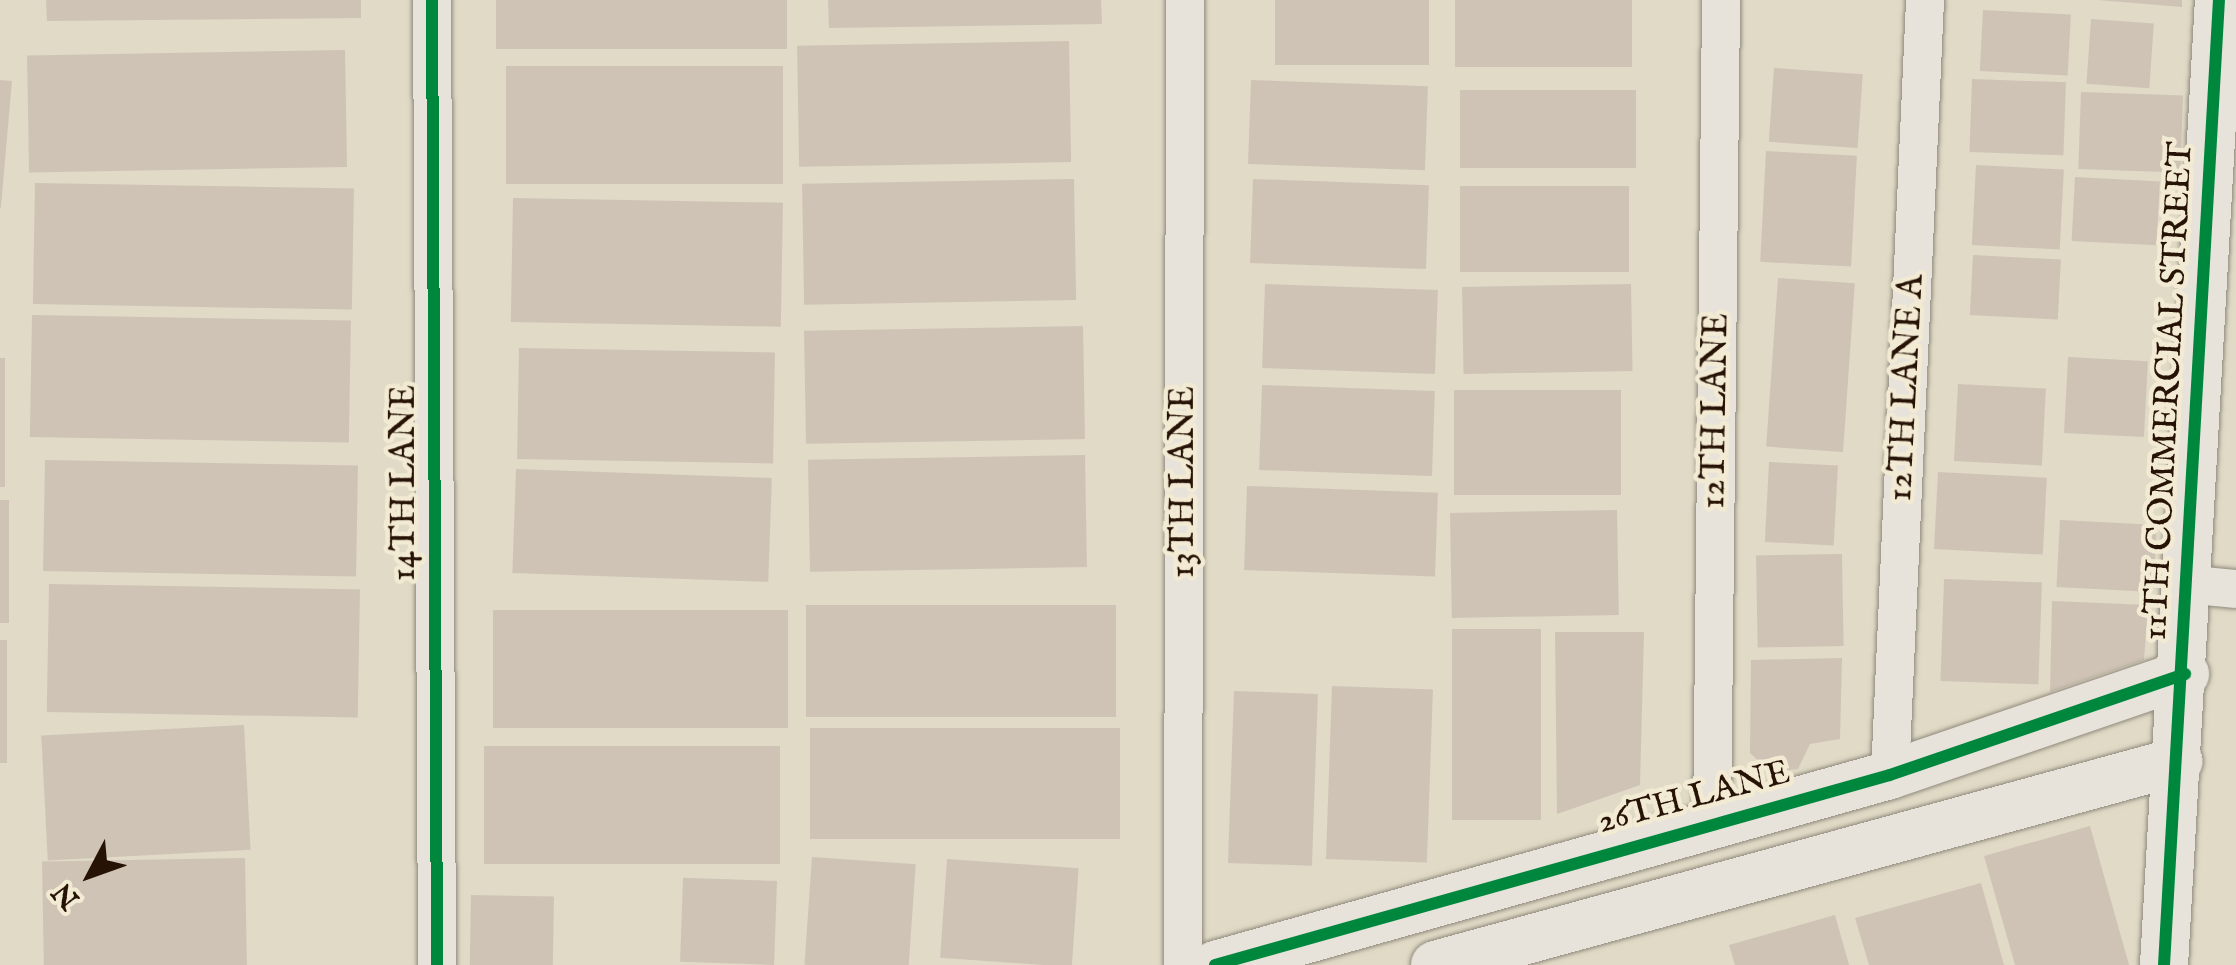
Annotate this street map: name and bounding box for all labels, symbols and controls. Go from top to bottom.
street label: 11TH COMMERCIAL STREET [2135,141,2203,641]
street label: 12TH LANE A [1880,274,1934,502]
street label: 12TH LANE [1693,313,1739,509]
street label: 14TH LANE [384,385,426,581]
street label: 13TH LANE [1163,386,1205,578]
street label: 26TH LANE [1593,752,1795,844]
north arrow [40,825,140,925]
text: N [46,874,88,916]

